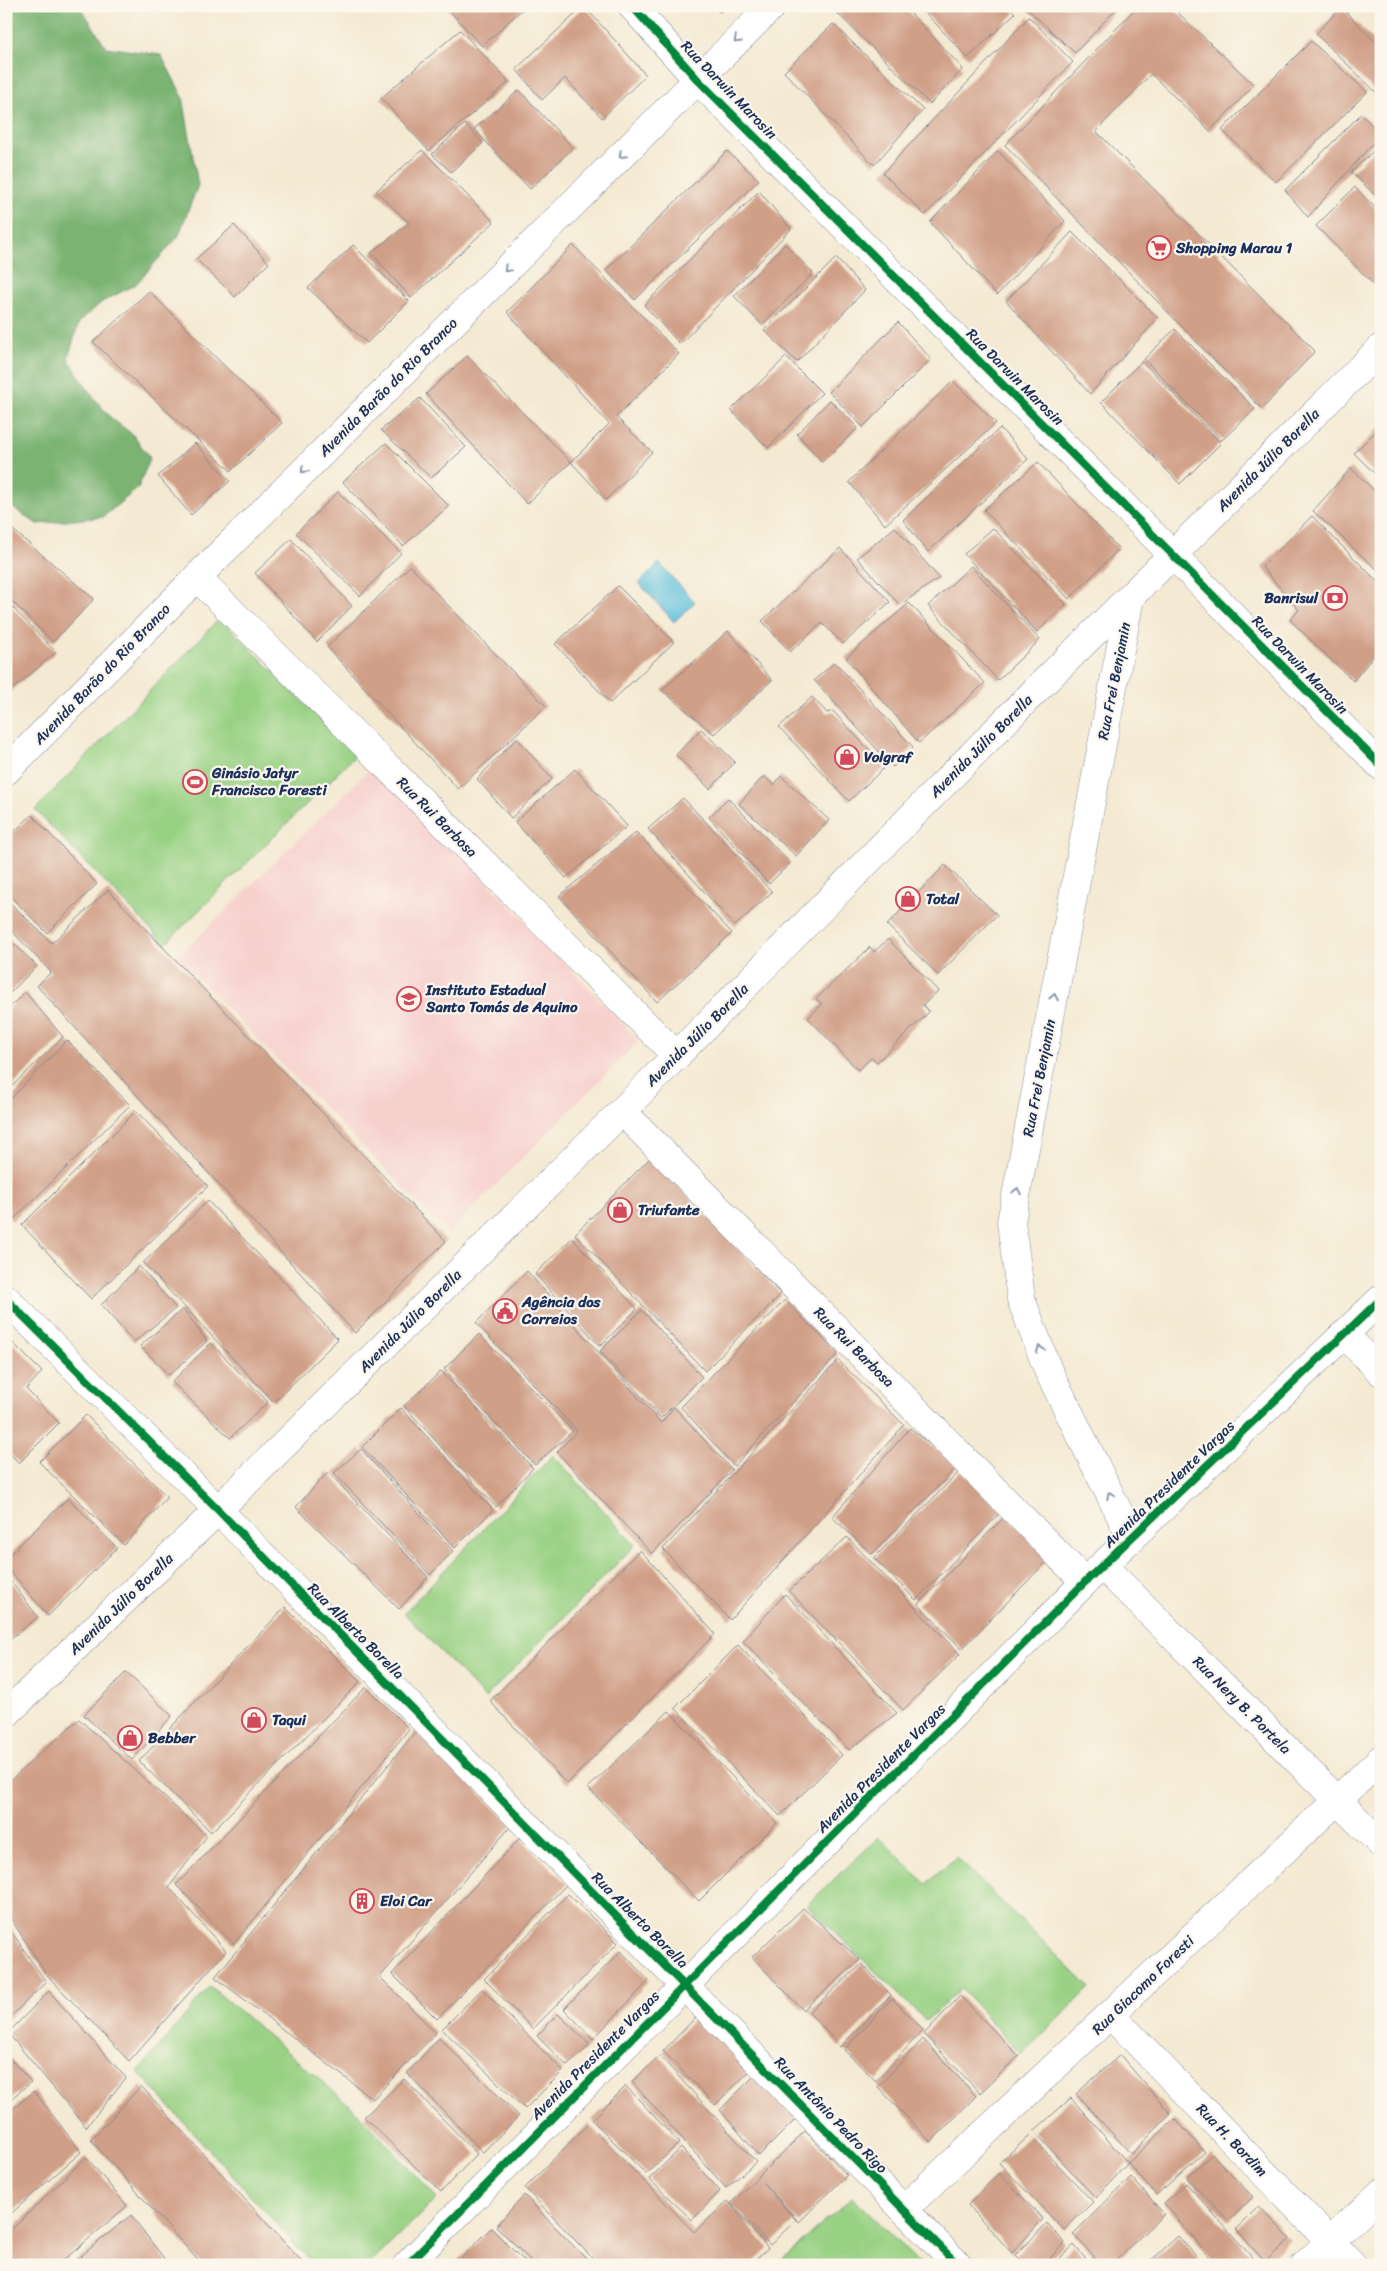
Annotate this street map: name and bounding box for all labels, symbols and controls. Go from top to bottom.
street label: Rua Darwin Marosin [674,34,784,146]
one-way arrow [734,35,743,44]
one-way arrow [619,149,628,158]
supermarket icon: Shopping Marau 1 [1146,235,1172,261]
place label: Shopping Marau 1 [1175,235,1293,261]
one-way arrow [503,263,512,272]
street label: Avenida Barão do Rio Branco [311,311,464,464]
street label: Rua Darwin Marosin [960,322,1070,432]
street label: Avenida Júlio Borella [1209,402,1326,519]
one-way arrow [301,464,310,473]
place label: Banrisul [1264,585,1319,611]
bank icon: Banrisul [1322,585,1348,611]
street label: Avenida Barão do Rio Branco [26,597,177,752]
street label: Rua Darwin Marosin [1245,609,1355,721]
street label: Rua Frei Benjamin [1090,620,1138,742]
street label: Avenida Júlio Borella [922,688,1039,805]
shop icon: Volgraf [834,744,860,770]
place label: Volgraf [864,744,914,770]
place label: Ginásio Jatyr Francisco Foresti [211,760,327,803]
sports icon: Ginásio Jatyr Francisco Foresti [182,769,208,795]
street label: Rua Rui Barbosa [390,770,484,864]
shop icon: Total [895,886,921,912]
place label: Total [926,886,960,912]
place label: Instituto Estadual Santo Tomás de Aquino [425,977,578,1020]
street label: Avenida Júlio Borella [638,977,755,1094]
school or university icon: Instituto Estadual Santo Tomás de Aquino [396,986,422,1012]
one-way arrow [1048,993,1059,1002]
street label: Rua Frei Benjamin [1015,1017,1063,1139]
one-way arrow [1011,1187,1022,1196]
shop icon: Triufante [607,1197,633,1223]
place label: Triufante [638,1197,700,1223]
street label: Avenida Júlio Borella [351,1263,468,1380]
place label: Agência dos Correios [521,1289,602,1332]
public building icon: Agência dos Correios [492,1298,518,1324]
street label: Rua Rui Barbosa [807,1300,901,1394]
one-way arrow [1036,1345,1046,1354]
street label: Avenida Presidente Vargas [1096,1414,1241,1555]
one-way arrow [1106,1492,1116,1501]
street label: Avenida Júlio Borella [62,1546,180,1662]
street label: Rua Alberto Borella [301,1576,411,1686]
street label: Rua Nery B. Portela [1186,1649,1298,1761]
street label: Avenida Presidente Vargas [809,1697,952,1840]
shop icon: Taqui [241,1707,267,1733]
place label: Taqui [272,1707,307,1733]
shop icon: Bebber [117,1725,143,1751]
place label: Bebber [148,1725,197,1751]
street label: Rua Alberto Borella [585,1865,695,1975]
building icon: Eloi Car [349,1888,375,1914]
place label: Eloi Car [380,1888,433,1914]
street label: Rua Giacomo Foresti [1085,1928,1201,2041]
street label: Avenida Presidente Vargas [523,1984,666,2127]
street label: Rua Antônio Pedro Rigo [768,2050,894,2180]
street label: Rua H. Bordim [1190,2097,1274,2183]

